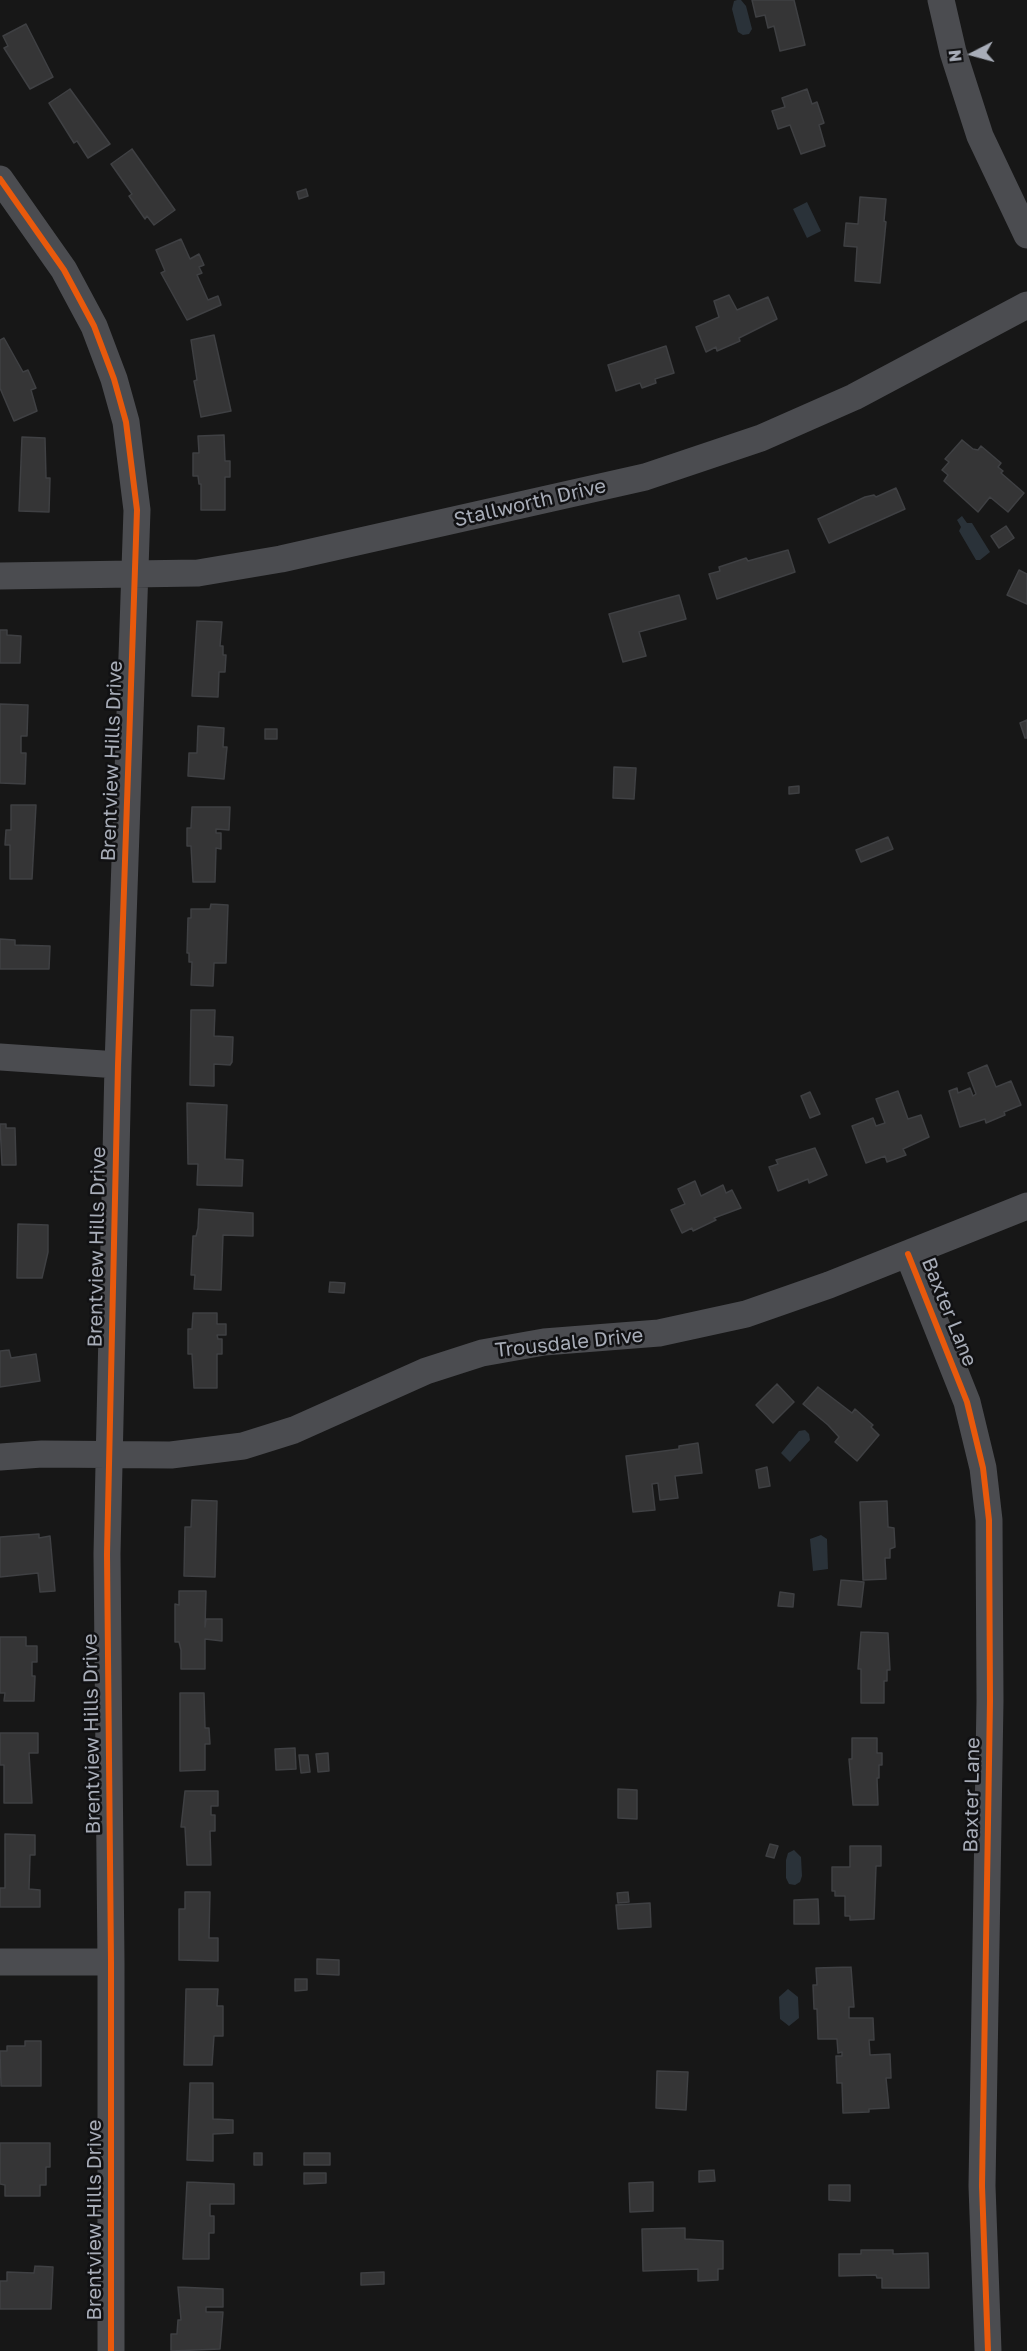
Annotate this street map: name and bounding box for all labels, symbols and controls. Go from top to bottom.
north arrow [943,24,1003,84]
text: N [945,49,966,63]
street label: Stallworth Drive [452,474,608,532]
street label: Brentview Hills Drive [97,660,127,862]
street label: Brentview Hills Drive [83,1146,111,1348]
street label: Baxter Lane [916,1254,982,1370]
street label: Trousdale Drive [494,1323,644,1363]
street label: Brentview Hills Drive [78,1633,106,1835]
street label: Baxter Lane [959,1737,985,1853]
street label: Brentview Hills Drive [83,2120,107,2320]

